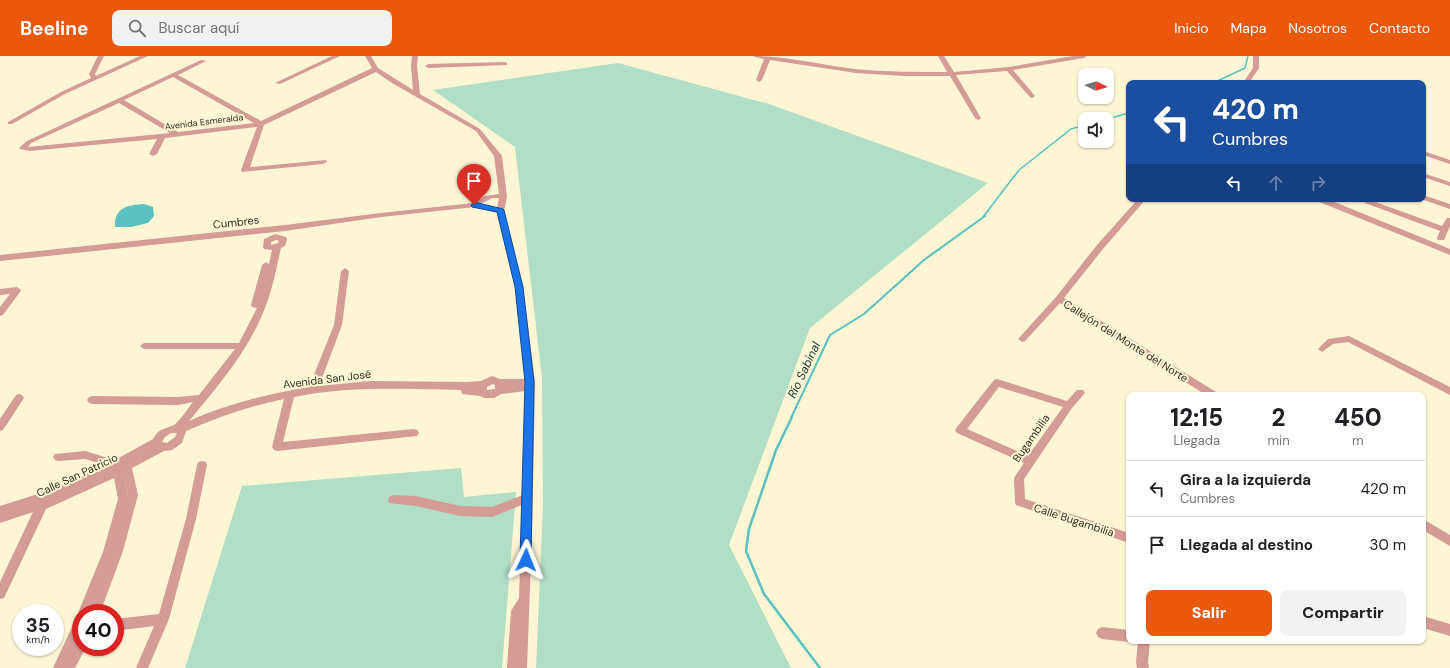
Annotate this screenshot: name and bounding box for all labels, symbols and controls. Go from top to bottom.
search box [112,10,392,46]
text: Beeline [20,16,88,41]
icon: search [126,17,148,39]
text: Buscar aquí [158,18,239,38]
text: Inicio [1174,19,1209,37]
text: Mapa [1231,19,1266,37]
text: Nosotros [1288,19,1347,37]
text: Contacto [1369,19,1430,37]
north arrow [1078,68,1114,104]
map controls [1078,68,1114,148]
text: 420 m [1212,91,1299,128]
icon: left [1146,96,1198,148]
street label: Avenida Esmeralda [164,111,244,133]
button: sound [1078,112,1114,148]
text: Cumbres [1212,127,1288,151]
pin [457,164,491,205]
icon: arrive [463,170,485,192]
icon: left [1223,172,1245,194]
icon: ahead [1265,172,1287,194]
icon: right [1307,172,1329,194]
street label: Cumbres [212,213,260,231]
street label: Callejón del Monte del Norte [1061,297,1191,385]
water label: Río Sabinal [784,339,824,401]
street label: Avenida San José [282,367,372,391]
text: 12:15 [1170,402,1223,433]
text: 2 [1272,402,1285,433]
text: 450 [1334,402,1382,433]
street label: Bugambilia [1009,411,1053,465]
text: Llegada [1173,432,1220,449]
text: min [1267,432,1290,449]
text: m [1352,432,1364,449]
street label: Calle San Patricio [34,450,120,500]
text: Gira a la izquierda [1180,470,1311,490]
icon: left [1146,478,1168,500]
text: 420 m [1361,479,1406,499]
text: Cumbres [1180,490,1235,507]
street label: Calle Bugambilia [1032,500,1116,540]
icon: arrive [1146,534,1168,556]
text: Llegada al destino [1180,535,1313,555]
text: 30 m [1370,535,1406,555]
position arrow [505,539,547,581]
button: Salir [1146,590,1272,636]
button: Compartir [1280,590,1406,636]
speed limit sign: 40 [72,604,124,656]
text: 35 [26,612,50,638]
text: km/h [26,633,50,646]

